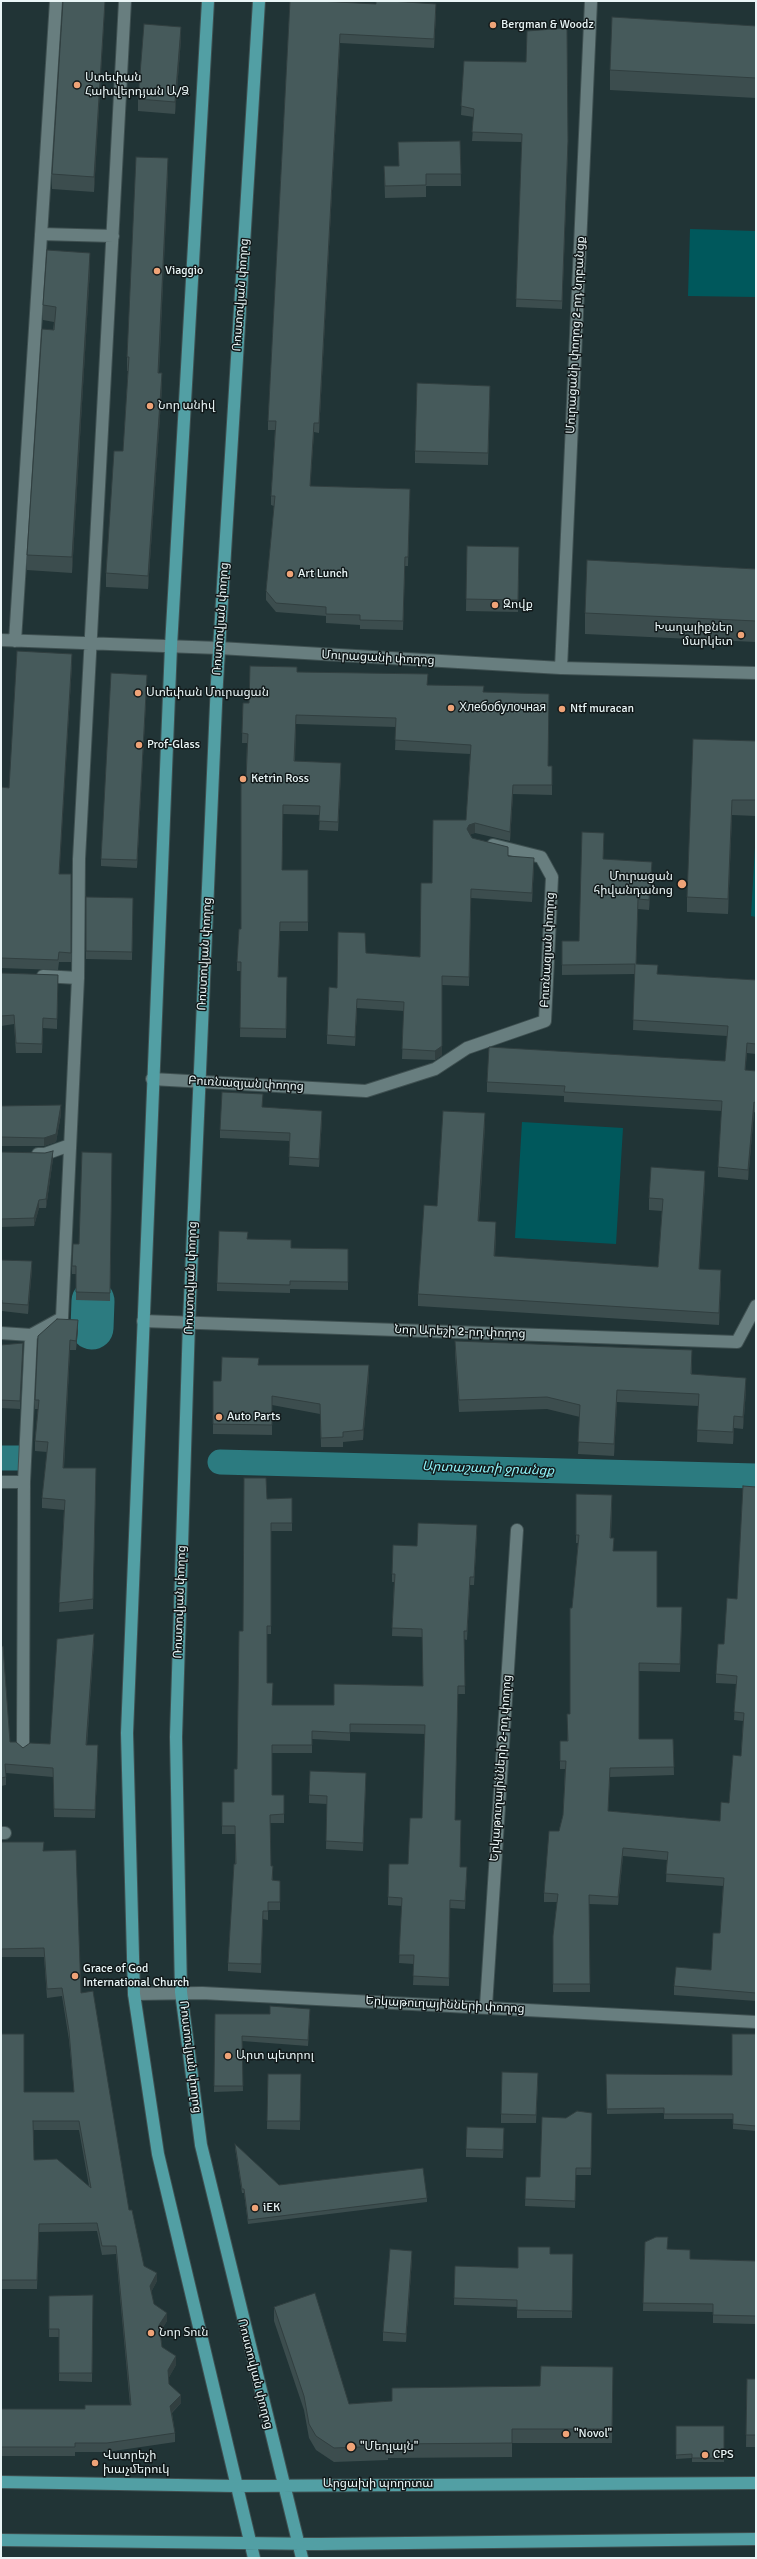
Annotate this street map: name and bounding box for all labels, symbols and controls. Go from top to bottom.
place label: Bergman & Woodz [501,18,594,32]
marker: Bergman & Woodz [488,20,498,30]
place label: Ստեփան Հախվերդյան Ա/Ձ [85,71,189,99]
marker: Ստեփան Հախվերդյան Ա/Ձ [72,80,82,90]
street label: Մուրացանի փողոց 2-րդ նրբանցք [564,236,588,434]
street label: Ռոստովյան փողոց [230,238,252,352]
place label: Viaggio [165,264,203,278]
marker: Viaggio [152,266,162,276]
place label: Նոր անիվ [158,399,215,413]
marker: Նոր անիվ [145,401,155,411]
street label: Ռոստովյան փողոց [210,562,232,676]
place label: Art Lunch [298,567,348,581]
marker: Art Lunch [285,569,295,579]
place label: Զովք [503,598,533,612]
marker: Զովք [490,600,500,610]
place label: Խաղալիքներ մարկետ [655,621,733,649]
marker: Խաղալիքներ մարկետ [736,630,746,640]
street label: Մուրացանի փողոց [321,648,435,668]
place label: Ստեփան Մուրացան [146,686,269,700]
marker: Ստեփան Մուրացան [133,688,143,698]
place label: Хлебобулочная [459,701,546,715]
place label: Ntf muracan [570,702,634,716]
marker: Хлебобулочная [446,703,456,713]
marker: Ntf muracan [557,704,567,714]
place label: Prof-Glass [147,738,200,752]
marker: Prof-Glass [134,740,144,750]
place label: Ketrin Ross [251,772,309,786]
marker: Ketrin Ross [238,774,248,784]
place label: Մուրացան հիվանդանոց [593,870,673,898]
marker: Մուրացան հիվանդանոց [676,878,688,890]
street label: Բուռնազյան փողոց [538,892,558,1008]
street label: Ռոստովյան փողոց [195,897,215,1011]
street label: Բուռնազյան փողոց [188,1074,304,1094]
street label: Ռոստովյան փողոց [182,1221,200,1335]
street label: Նոր Արեշի 2-րդ փողոց [394,1323,526,1341]
place label: Auto Parts [227,1410,280,1424]
marker: Auto Parts [214,1412,224,1422]
water label: Արտաշատի ջրանցք [422,1459,554,1479]
street label: Ռոստովյան փողոց [171,1545,189,1659]
street label: Երկաթուղայինների 2-րդ փողոց [487,1674,515,1862]
place label: Grace of God International Church [83,1962,189,1990]
marker: Grace of God International Church [70,1971,80,1981]
street label: Երկաթուղայինների փողոց [365,1994,525,2016]
street label: Ռոստովյան փողոց [176,2000,204,2114]
place label: Արտ պետրոլ [236,2049,314,2063]
marker: Արտ պետրոլ [223,2051,233,2061]
place label: iEK [263,2201,280,2215]
marker: iEK [250,2203,260,2213]
street label: Ռոստովյան փողոց [234,2317,276,2431]
place label: Նոր Տուն [159,2326,208,2340]
marker: Նոր Տուն [146,2328,156,2338]
place label: "Novol" [574,2427,612,2441]
marker: "Novol" [561,2429,571,2439]
place label: "Մեդլայն" [360,2440,418,2454]
marker: "Մեդլայն" [345,2441,357,2453]
place label: CPS [713,2448,734,2462]
place label: Վստրեչի խաչմերուկ [103,2449,169,2477]
marker: CPS [700,2450,710,2460]
marker: Վստրեչի խաչմերուկ [90,2458,100,2468]
street label: Արցախի պողոտա [323,2477,433,2491]

